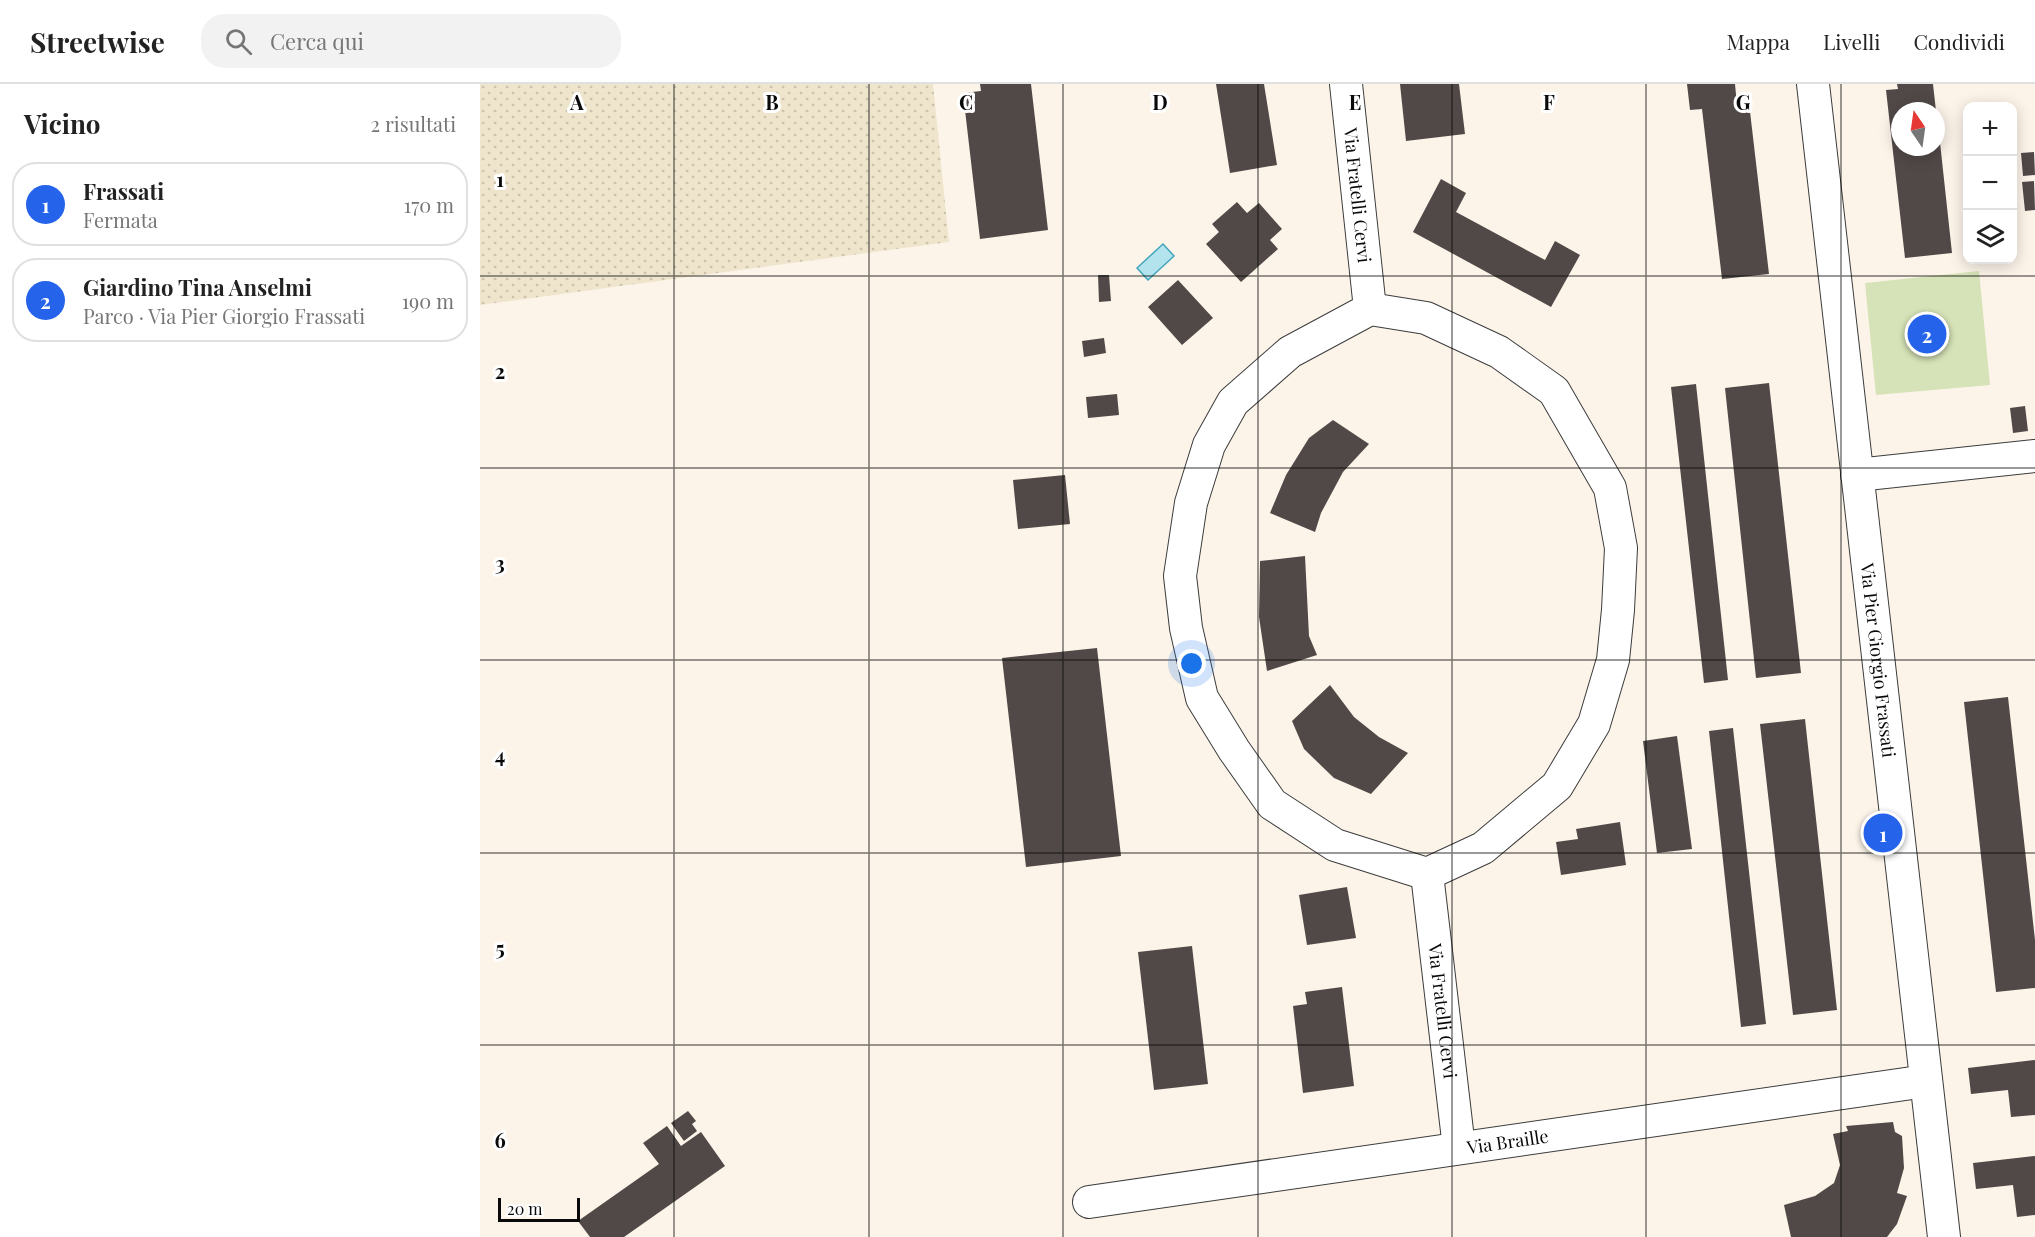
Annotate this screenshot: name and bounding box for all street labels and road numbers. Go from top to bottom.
street label: Via Fratelli Cervi [1339,126,1377,264]
street label: Via Pier Giorgio Frassati [1855,561,1901,759]
street label: Via Fratelli Cervi [1423,941,1463,1080]
street label: Via Braille [1464,1124,1550,1159]

